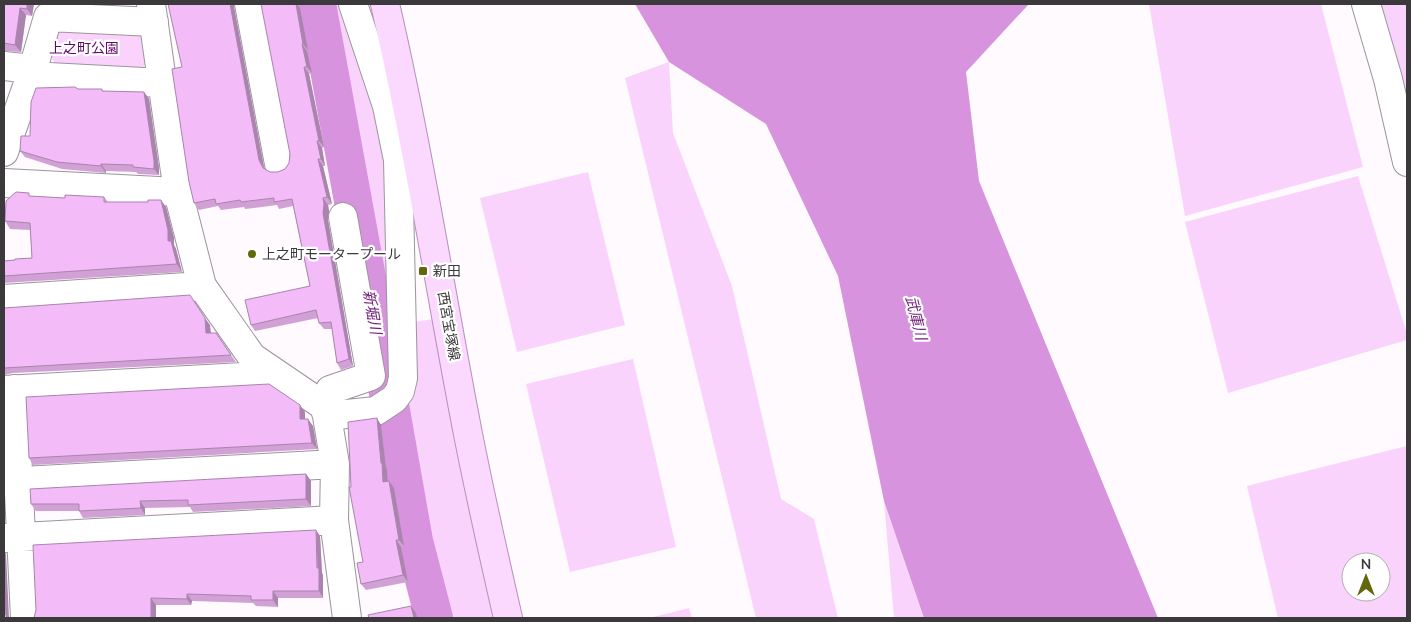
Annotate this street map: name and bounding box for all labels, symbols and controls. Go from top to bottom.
park label: 上之町公園 [49,39,119,58]
place label: 上之町モータープール [262,245,401,264]
marker: 上之町モータープール [246,248,258,260]
place label: 新田 [433,262,461,281]
marker: 新田 [417,265,429,277]
water label: 新堀川 [358,288,386,338]
street label: 西宮宝塚線 [433,290,464,362]
water label: 武庫川 [901,294,932,344]
north arrow [1341,552,1391,602]
text: N [1361,555,1371,574]

